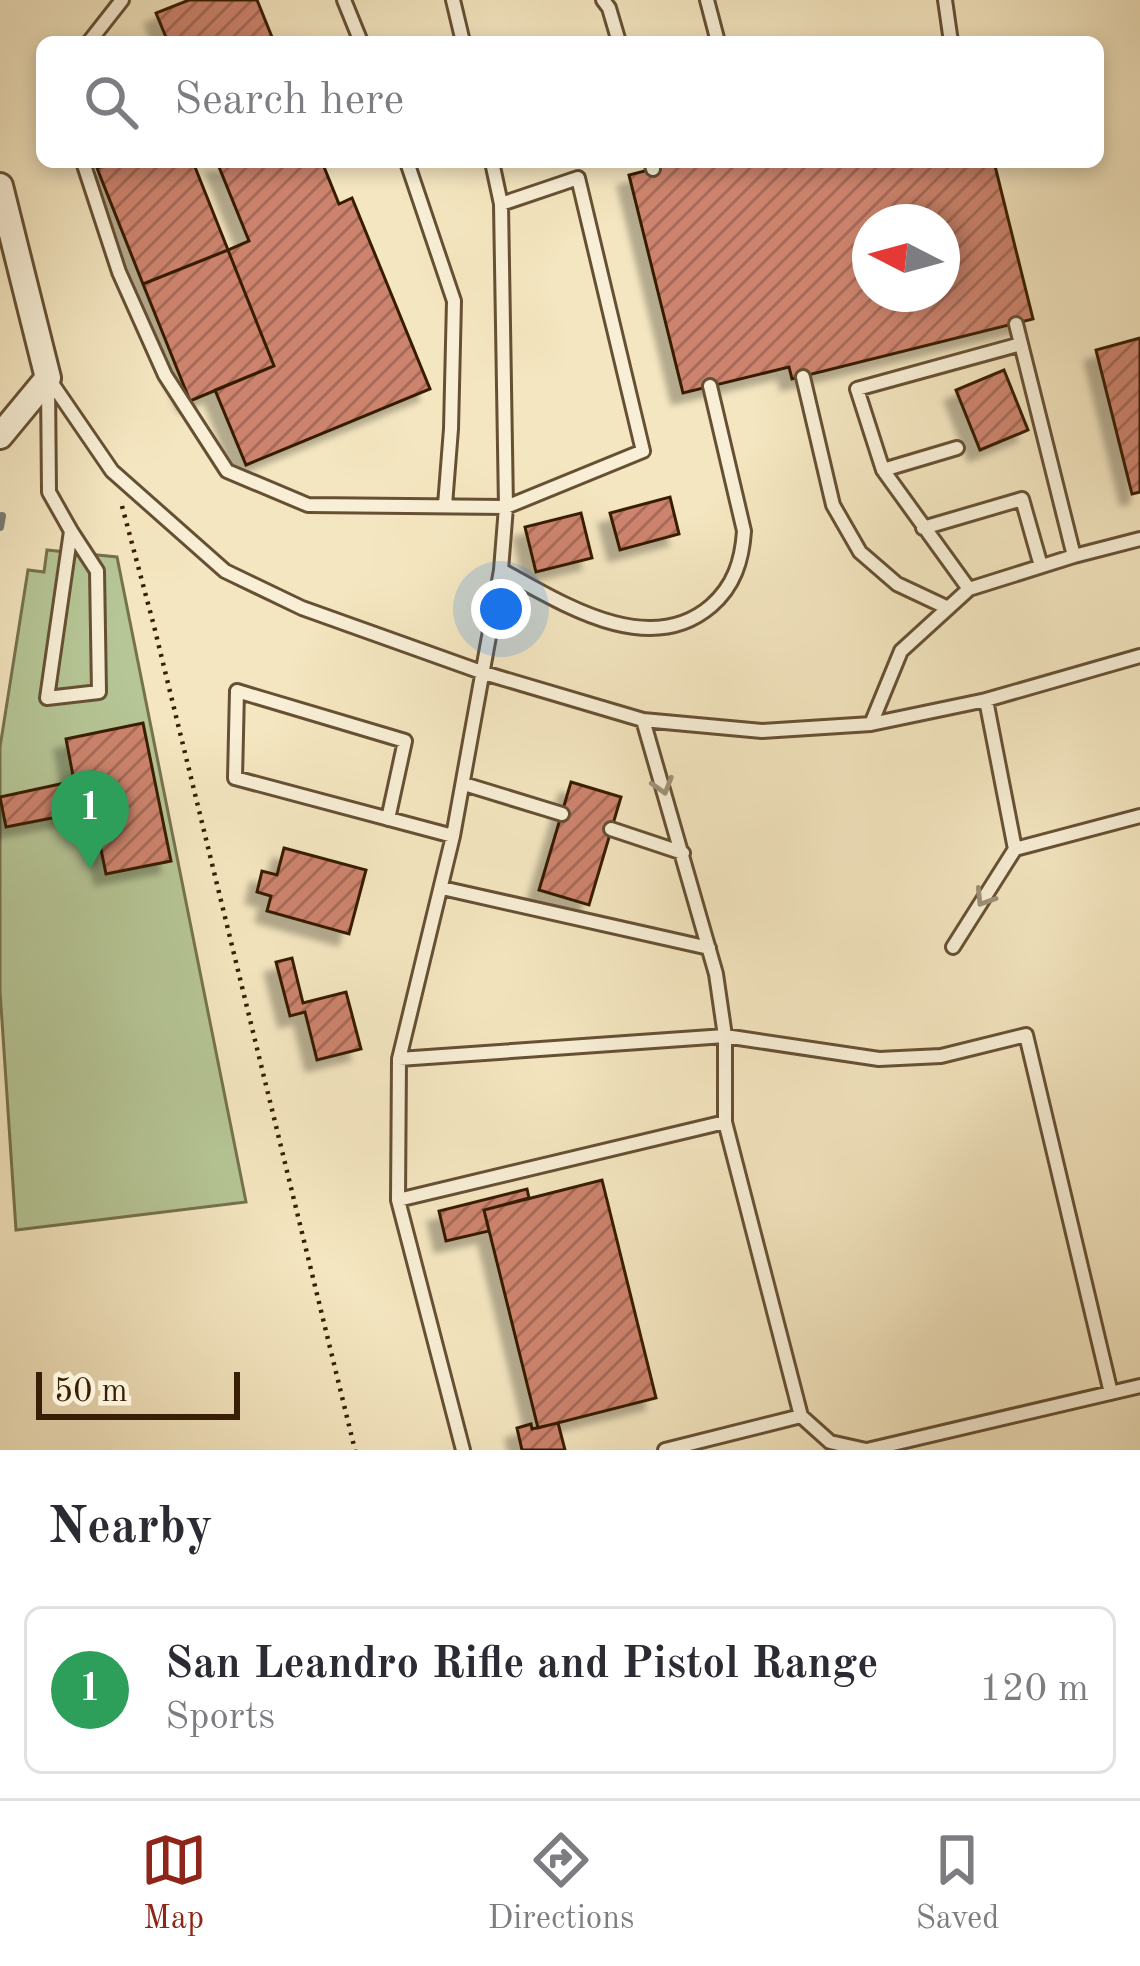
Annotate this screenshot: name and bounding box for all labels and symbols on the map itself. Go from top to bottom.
north arrow [852,204,960,312]
your location [471,579,531,639]
pin: 1 [51,770,129,869]
one-way arrow [649,775,674,796]
one-way arrow [976,885,998,907]
scale bar [36,1366,240,1419]

